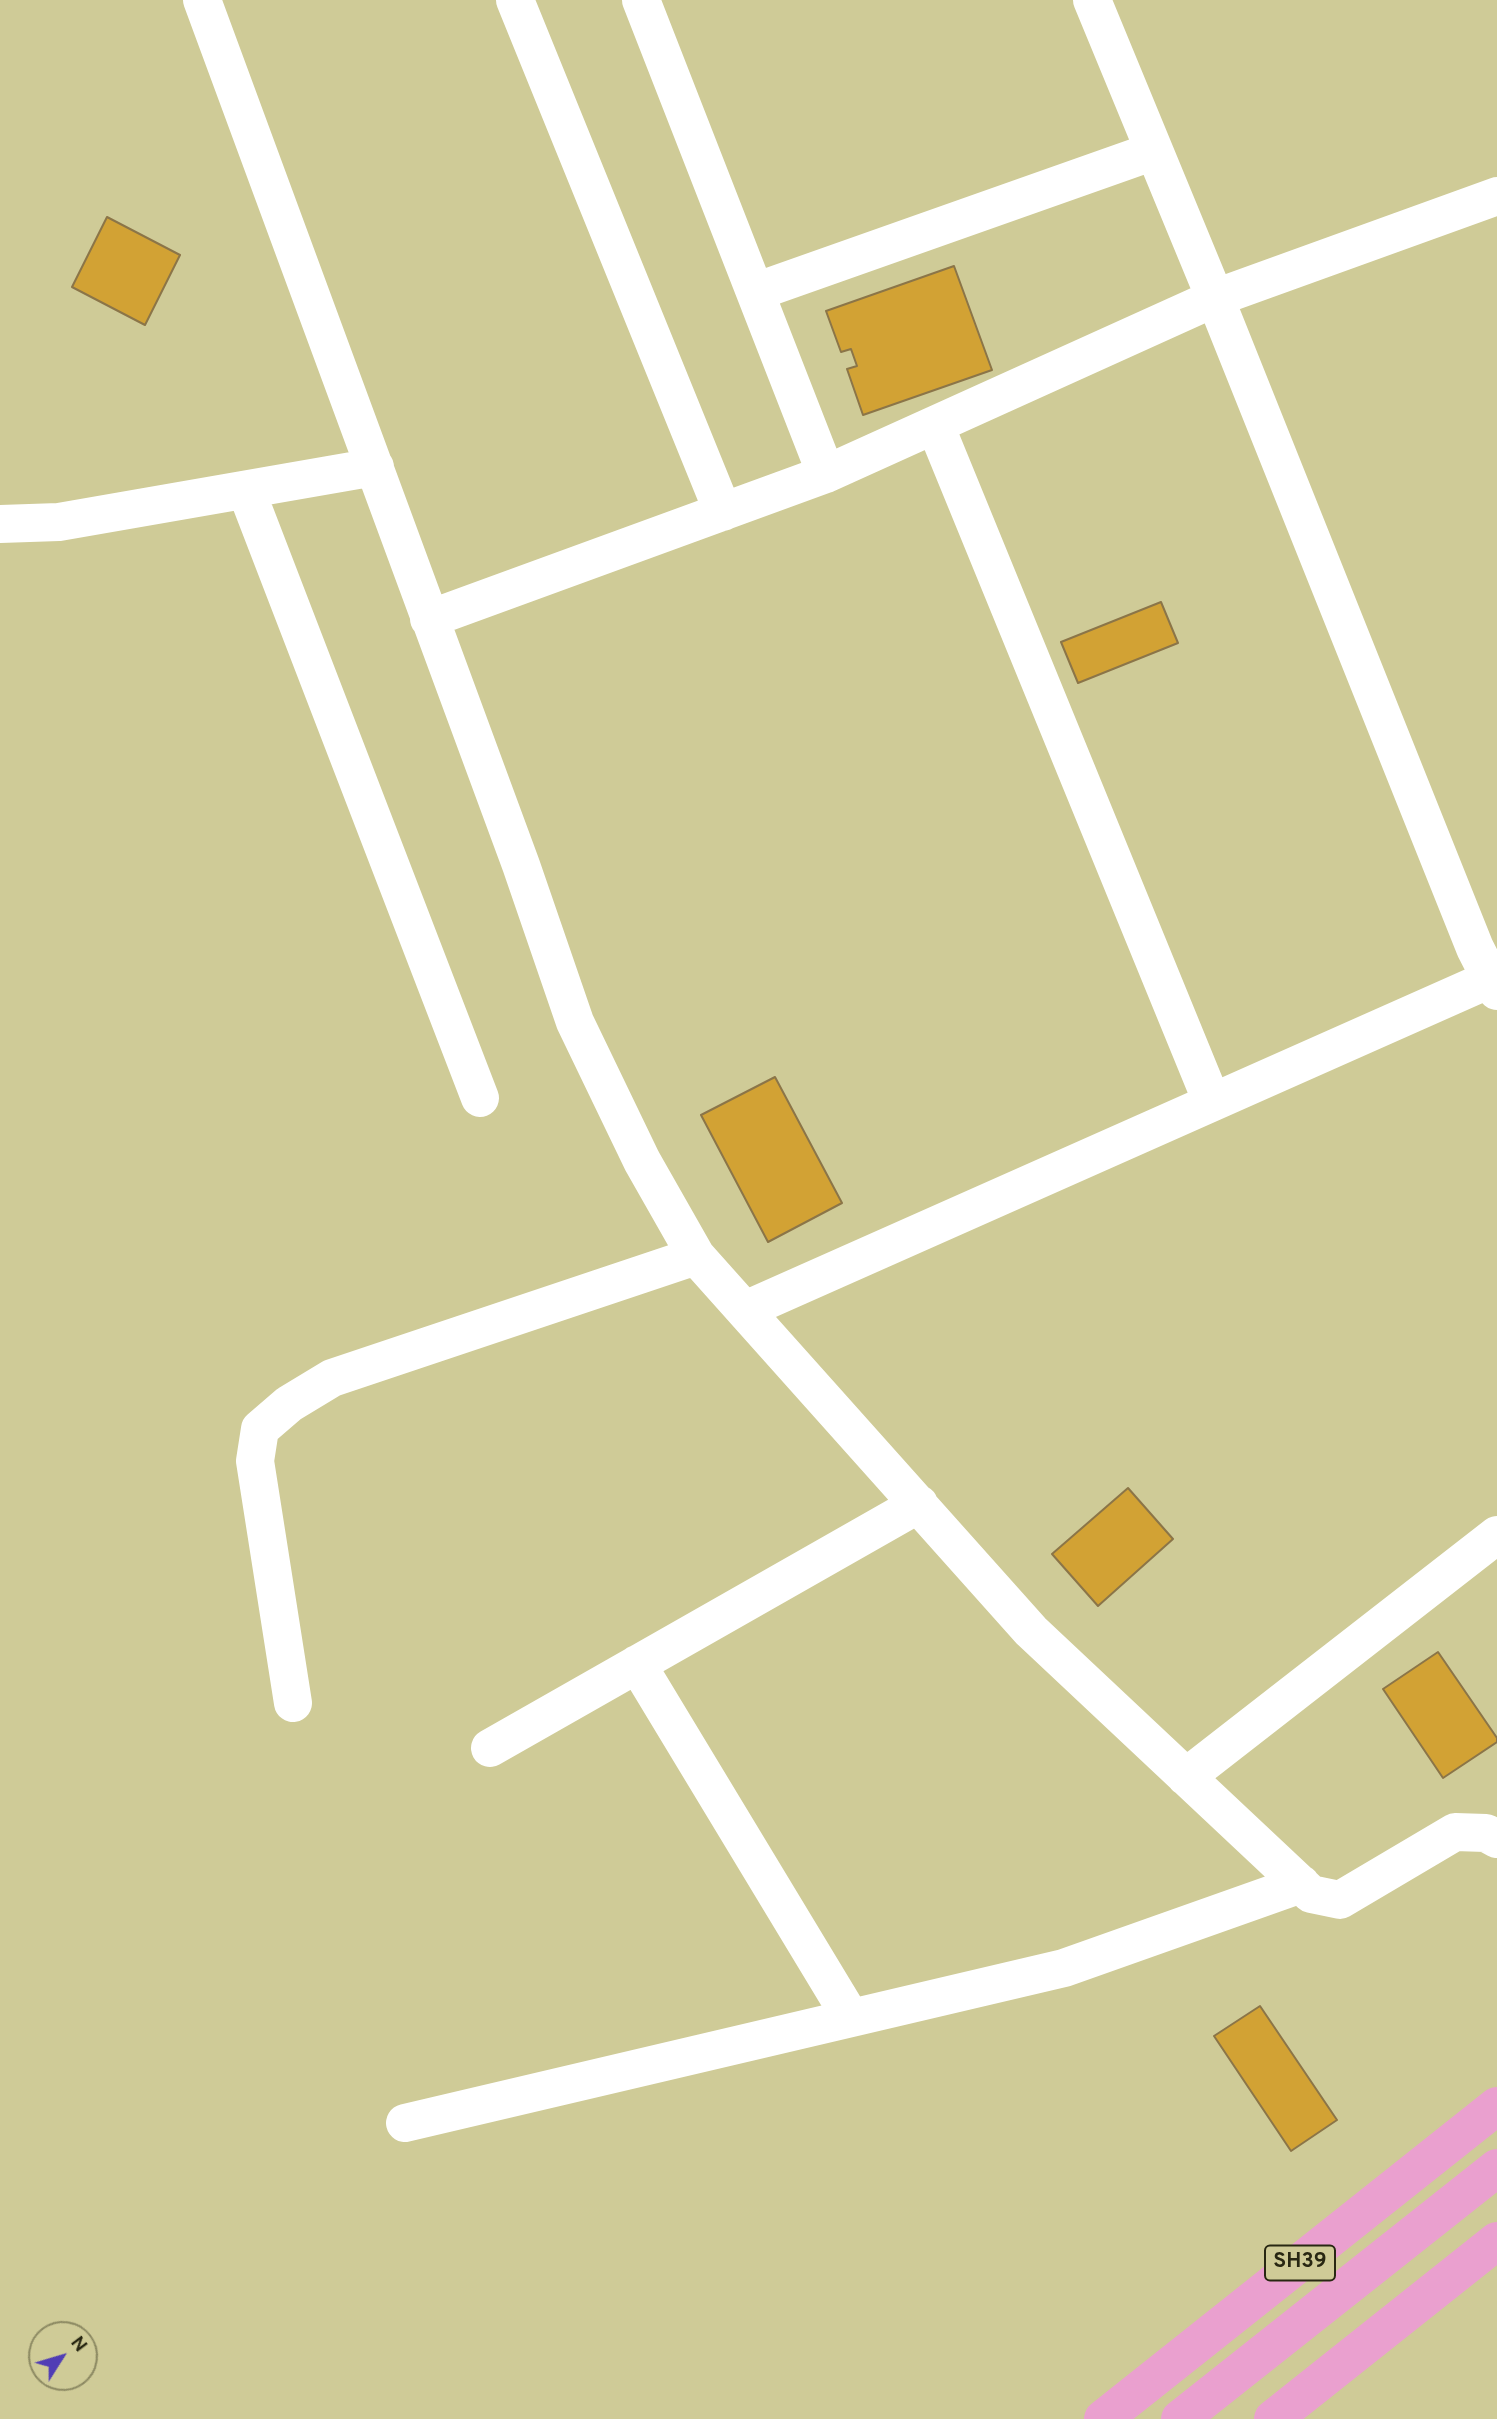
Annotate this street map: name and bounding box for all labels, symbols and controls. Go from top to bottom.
road number: SH39 [1265,2246,1335,2280]
north arrow [28,2321,98,2391]
text: N [64,2332,92,2357]

